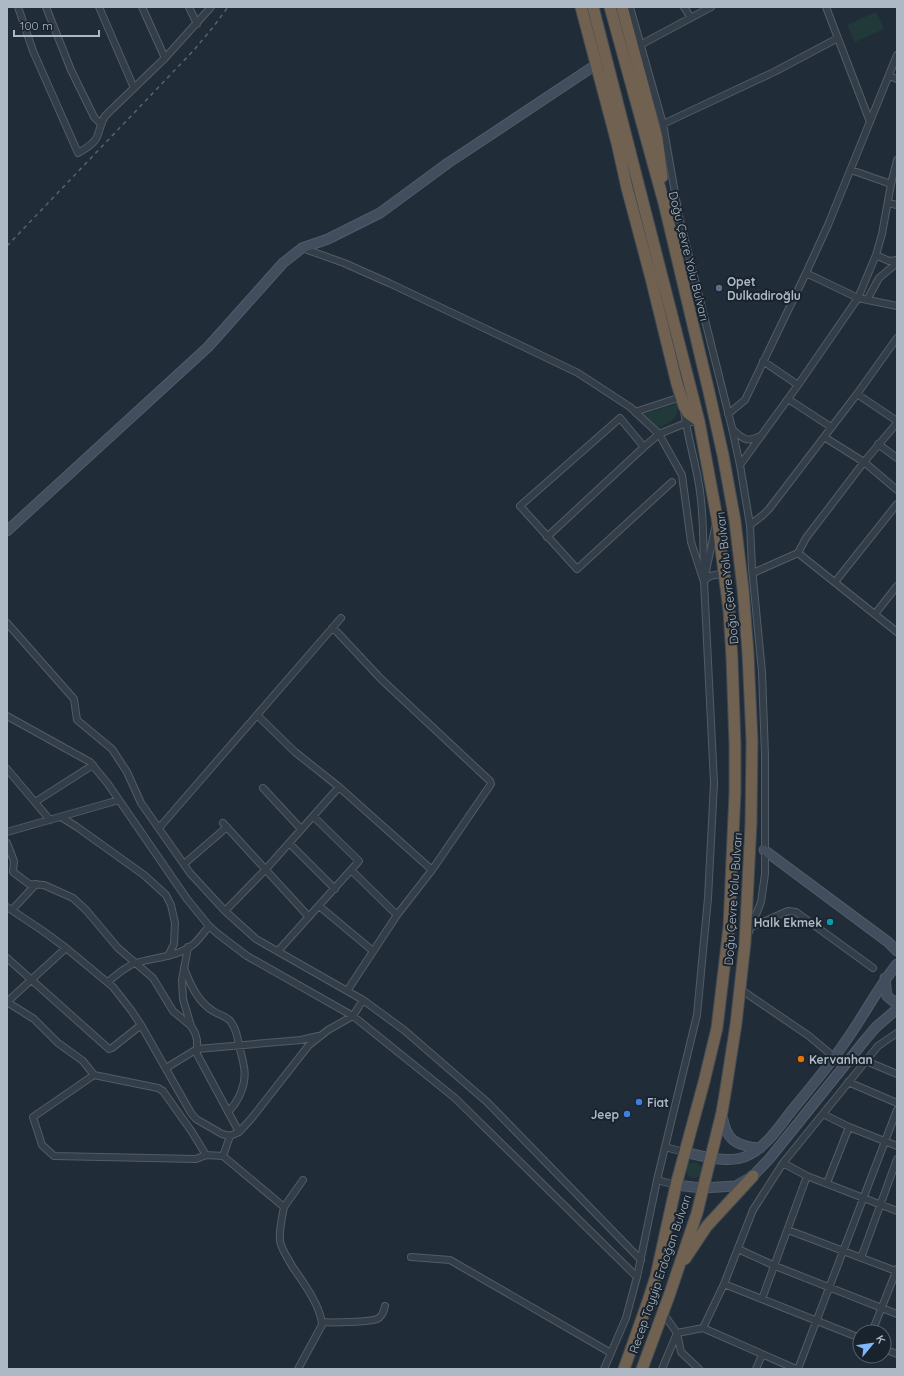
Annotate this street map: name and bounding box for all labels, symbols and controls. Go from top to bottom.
scale bar [14,12,99,38]
text: 100 m [20,18,53,33]
street label: Doğu Çevre Yolu Bulvarı [666,190,712,322]
place label: Opet Dulkadiroğlu [727,274,801,303]
marker: Opet Dulkadiroğlu [714,283,724,293]
street label: Doğu Çevre Yolu Bulvarı [713,511,741,645]
street label: Doğu Çevre Yolu Bulvarı [721,832,745,966]
place label: Halk Ekmek [754,915,822,930]
marker: Halk Ekmek [825,917,835,927]
place label: Kervanhan [809,1052,873,1067]
marker: Kervanhan [796,1054,806,1064]
place label: Fiat [647,1095,669,1110]
marker: Fiat [634,1097,644,1107]
place label: Jeep [591,1107,619,1122]
marker: Jeep [622,1109,632,1119]
street label: Recep Tayyip Erdoğan Bulvarı [626,1193,694,1355]
north arrow [852,1324,892,1364]
text: K [873,1333,889,1346]

